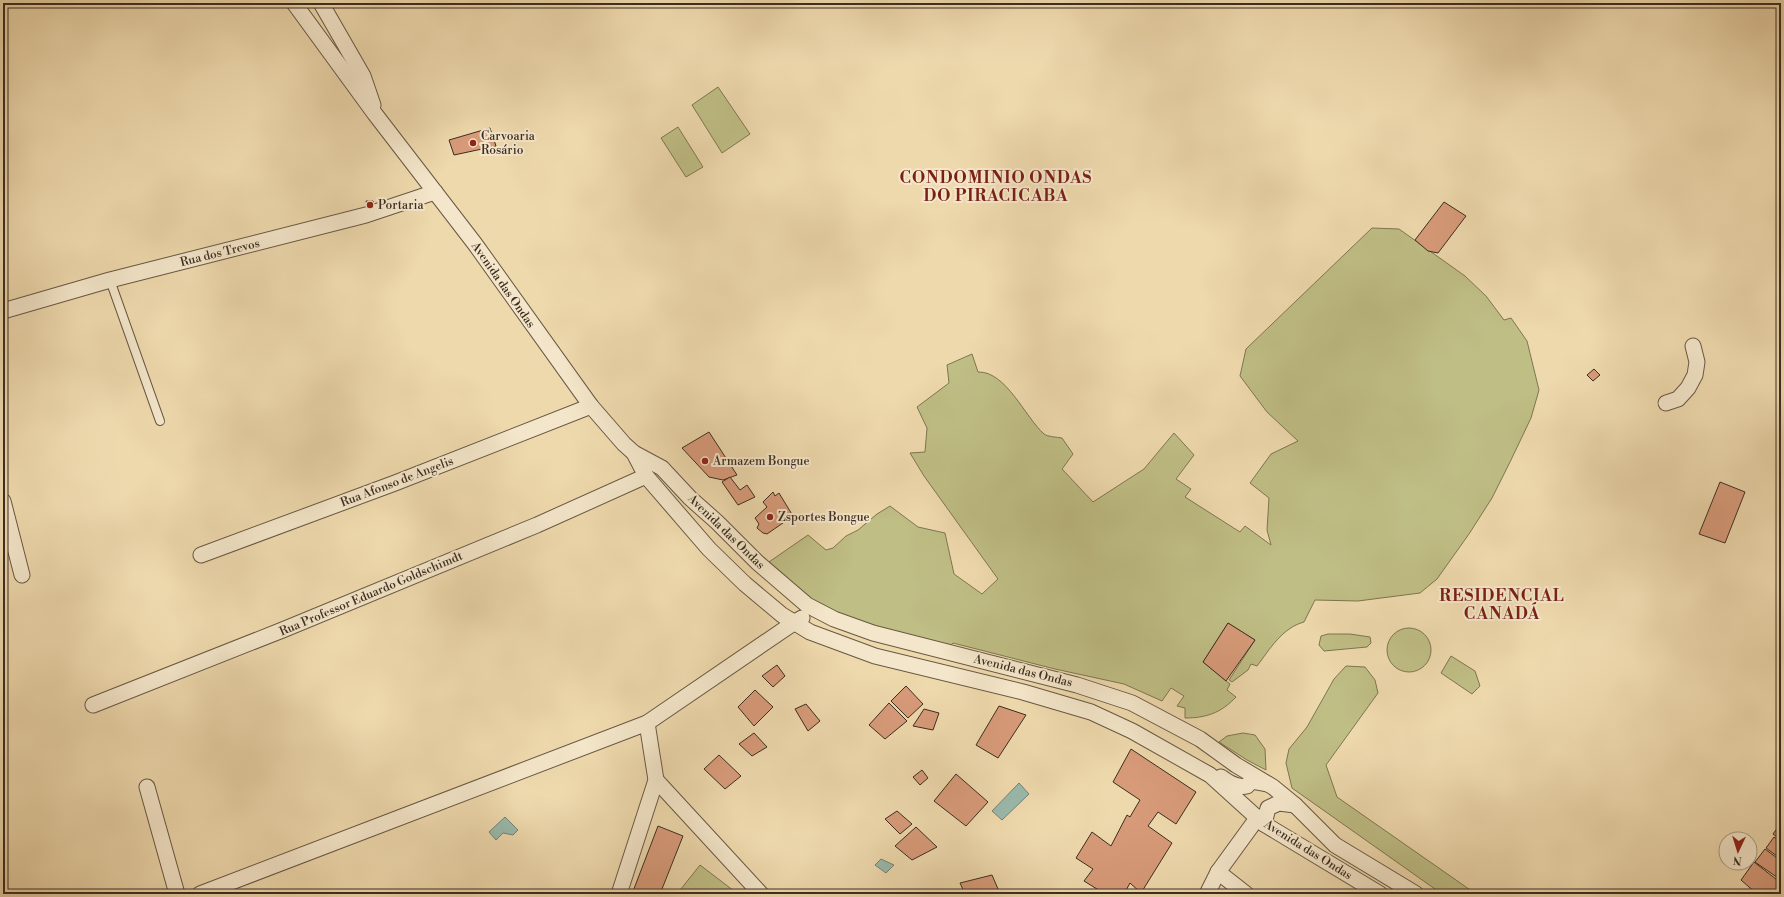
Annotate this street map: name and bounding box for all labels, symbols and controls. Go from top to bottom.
place label: Carvoaria Rosário [481,129,536,158]
marker: Carvoaria Rosário [468,138,478,148]
district label: CONDOMINIO ONDAS DO PIRACICABA [900,168,1092,206]
place label: Portaria [378,198,425,213]
marker: Portaria [365,200,375,210]
street label: Rua dos Trevos [179,236,261,270]
street label: Avenida das Ondas [467,238,538,331]
street label: Rua Afonso de Angelis [338,453,456,511]
place label: Armazem Bongue [712,454,810,469]
marker: Armazem Bongue [700,456,710,466]
street label: Avenida das Ondas [684,491,768,573]
place label: Zsportes Bongue [778,510,870,525]
marker: Zsportes Bongue [765,512,775,522]
street label: Rua Professor Eduardo Goldschimdt [277,548,466,640]
district label: RESIDENCIAL CANADÁ [1439,586,1565,624]
street label: Avenida das Ondas [971,651,1074,691]
street label: Avenida das Ondas [1260,816,1355,883]
north arrow [1718,831,1758,871]
text: N [1732,853,1742,867]

